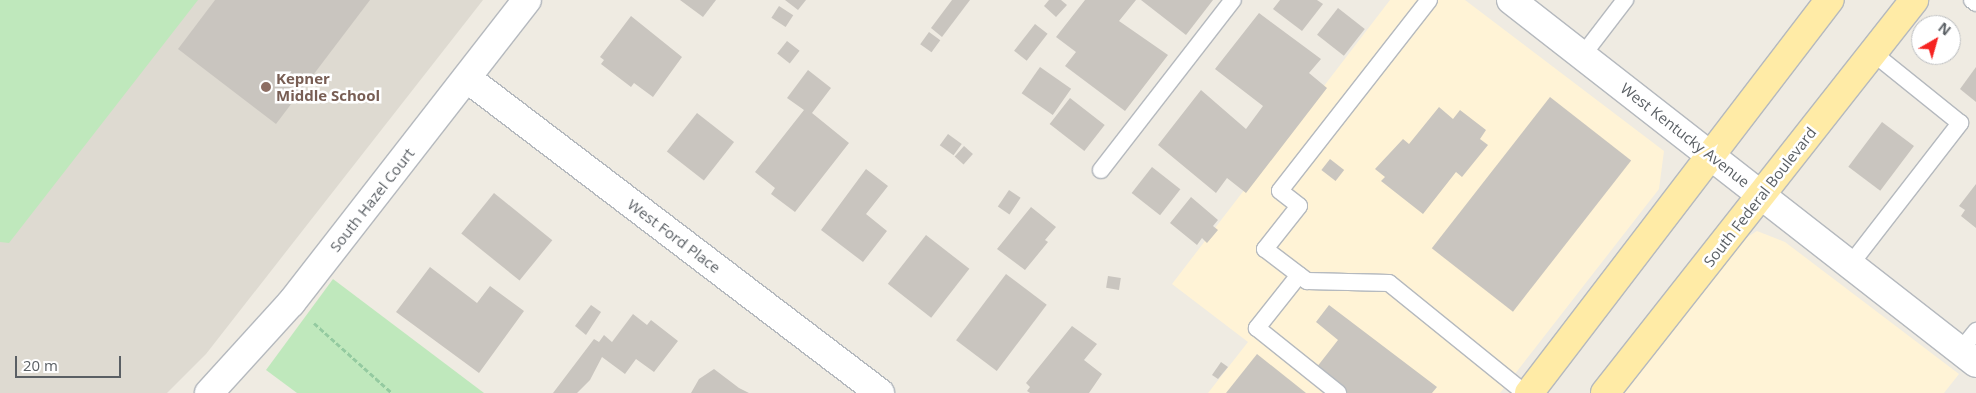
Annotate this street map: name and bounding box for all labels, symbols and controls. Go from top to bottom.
north arrow [1911,15,1961,65]
text: N [1935,18,1955,40]
place label: Kepner Middle School [276,69,380,104]
street label: West Kentucky Avenue [1617,79,1753,191]
marker: Kepner Middle School [260,81,272,93]
street label: South Federal Boulevard [1700,124,1820,270]
street label: South Hazel Court [326,145,418,255]
street label: West Ford Place [624,195,724,277]
scale bar [18,346,124,378]
text: 20 m [23,355,58,375]

